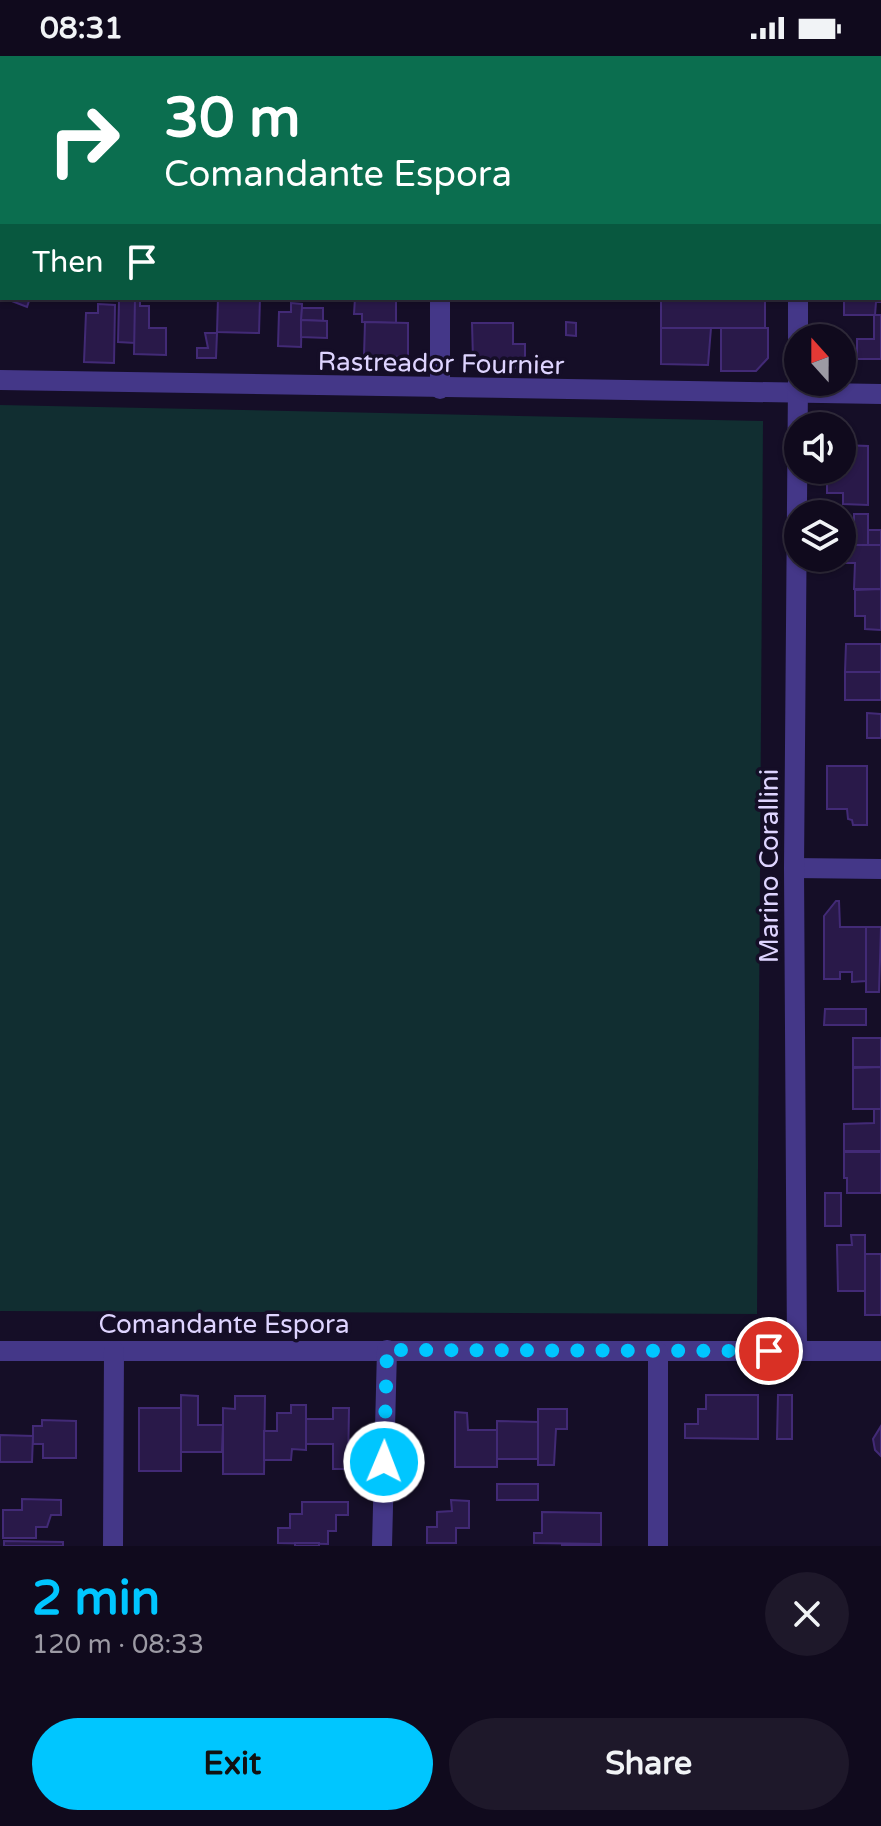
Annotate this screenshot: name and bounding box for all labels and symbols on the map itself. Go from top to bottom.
north arrow [784,324,856,396]
street label: Rastreador Fournier [317,346,565,381]
street label: Marino Corallini [754,769,785,963]
street label: Comandante Espora [98,1309,350,1340]
pin [735,1317,803,1385]
position arrow [342,1420,426,1504]

